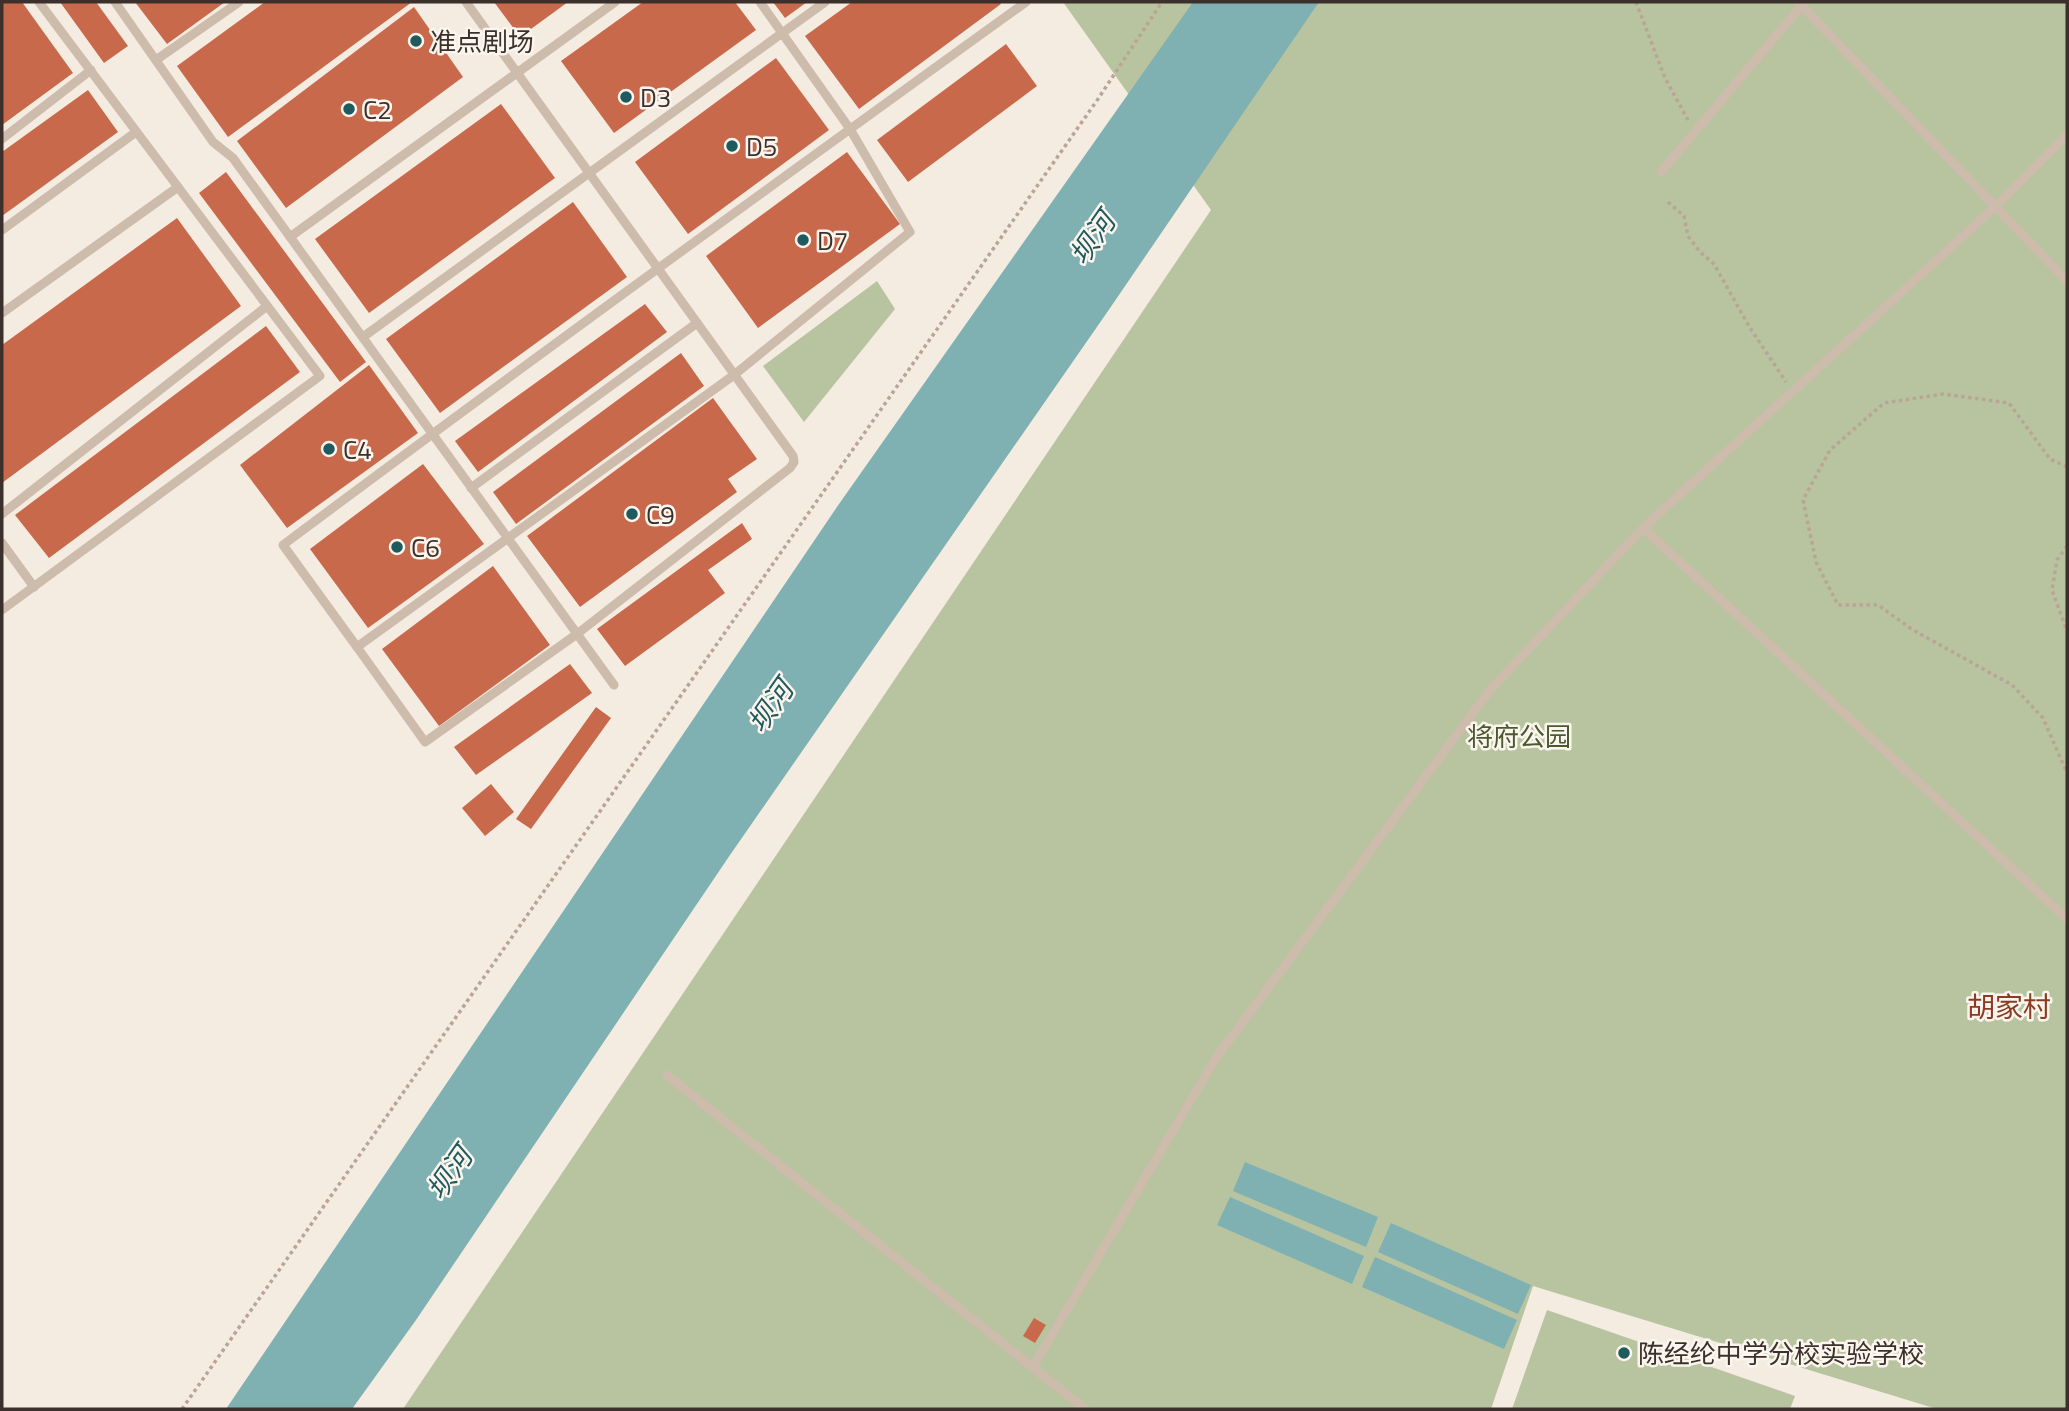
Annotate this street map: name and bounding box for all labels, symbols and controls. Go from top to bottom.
place label: 准点剧场 [430,22,534,61]
marker: 准点剧场 [408,33,424,49]
place label: D3 [640,78,671,117]
marker: D3 [618,89,634,105]
place label: C2 [363,90,392,129]
marker: C2 [341,101,357,117]
place label: D5 [746,127,777,166]
marker: D5 [724,138,740,154]
water label: 坝河 [1058,199,1129,273]
place label: D7 [817,221,848,260]
marker: D7 [795,232,811,248]
place label: C4 [343,430,372,469]
marker: C4 [321,441,337,457]
place label: C9 [646,495,675,534]
marker: C9 [624,506,640,522]
place label: C6 [411,528,440,567]
marker: C6 [389,539,405,555]
water label: 坝河 [736,667,807,741]
park label: 将府公园 [1467,717,1571,756]
district label: 胡家村 [1967,985,2051,1028]
water label: 坝河 [415,1134,486,1208]
place label: 陈经纶中学分校实验学校 [1638,1334,1924,1373]
marker: 陈经纶中学分校实验学校 [1616,1345,1632,1361]

